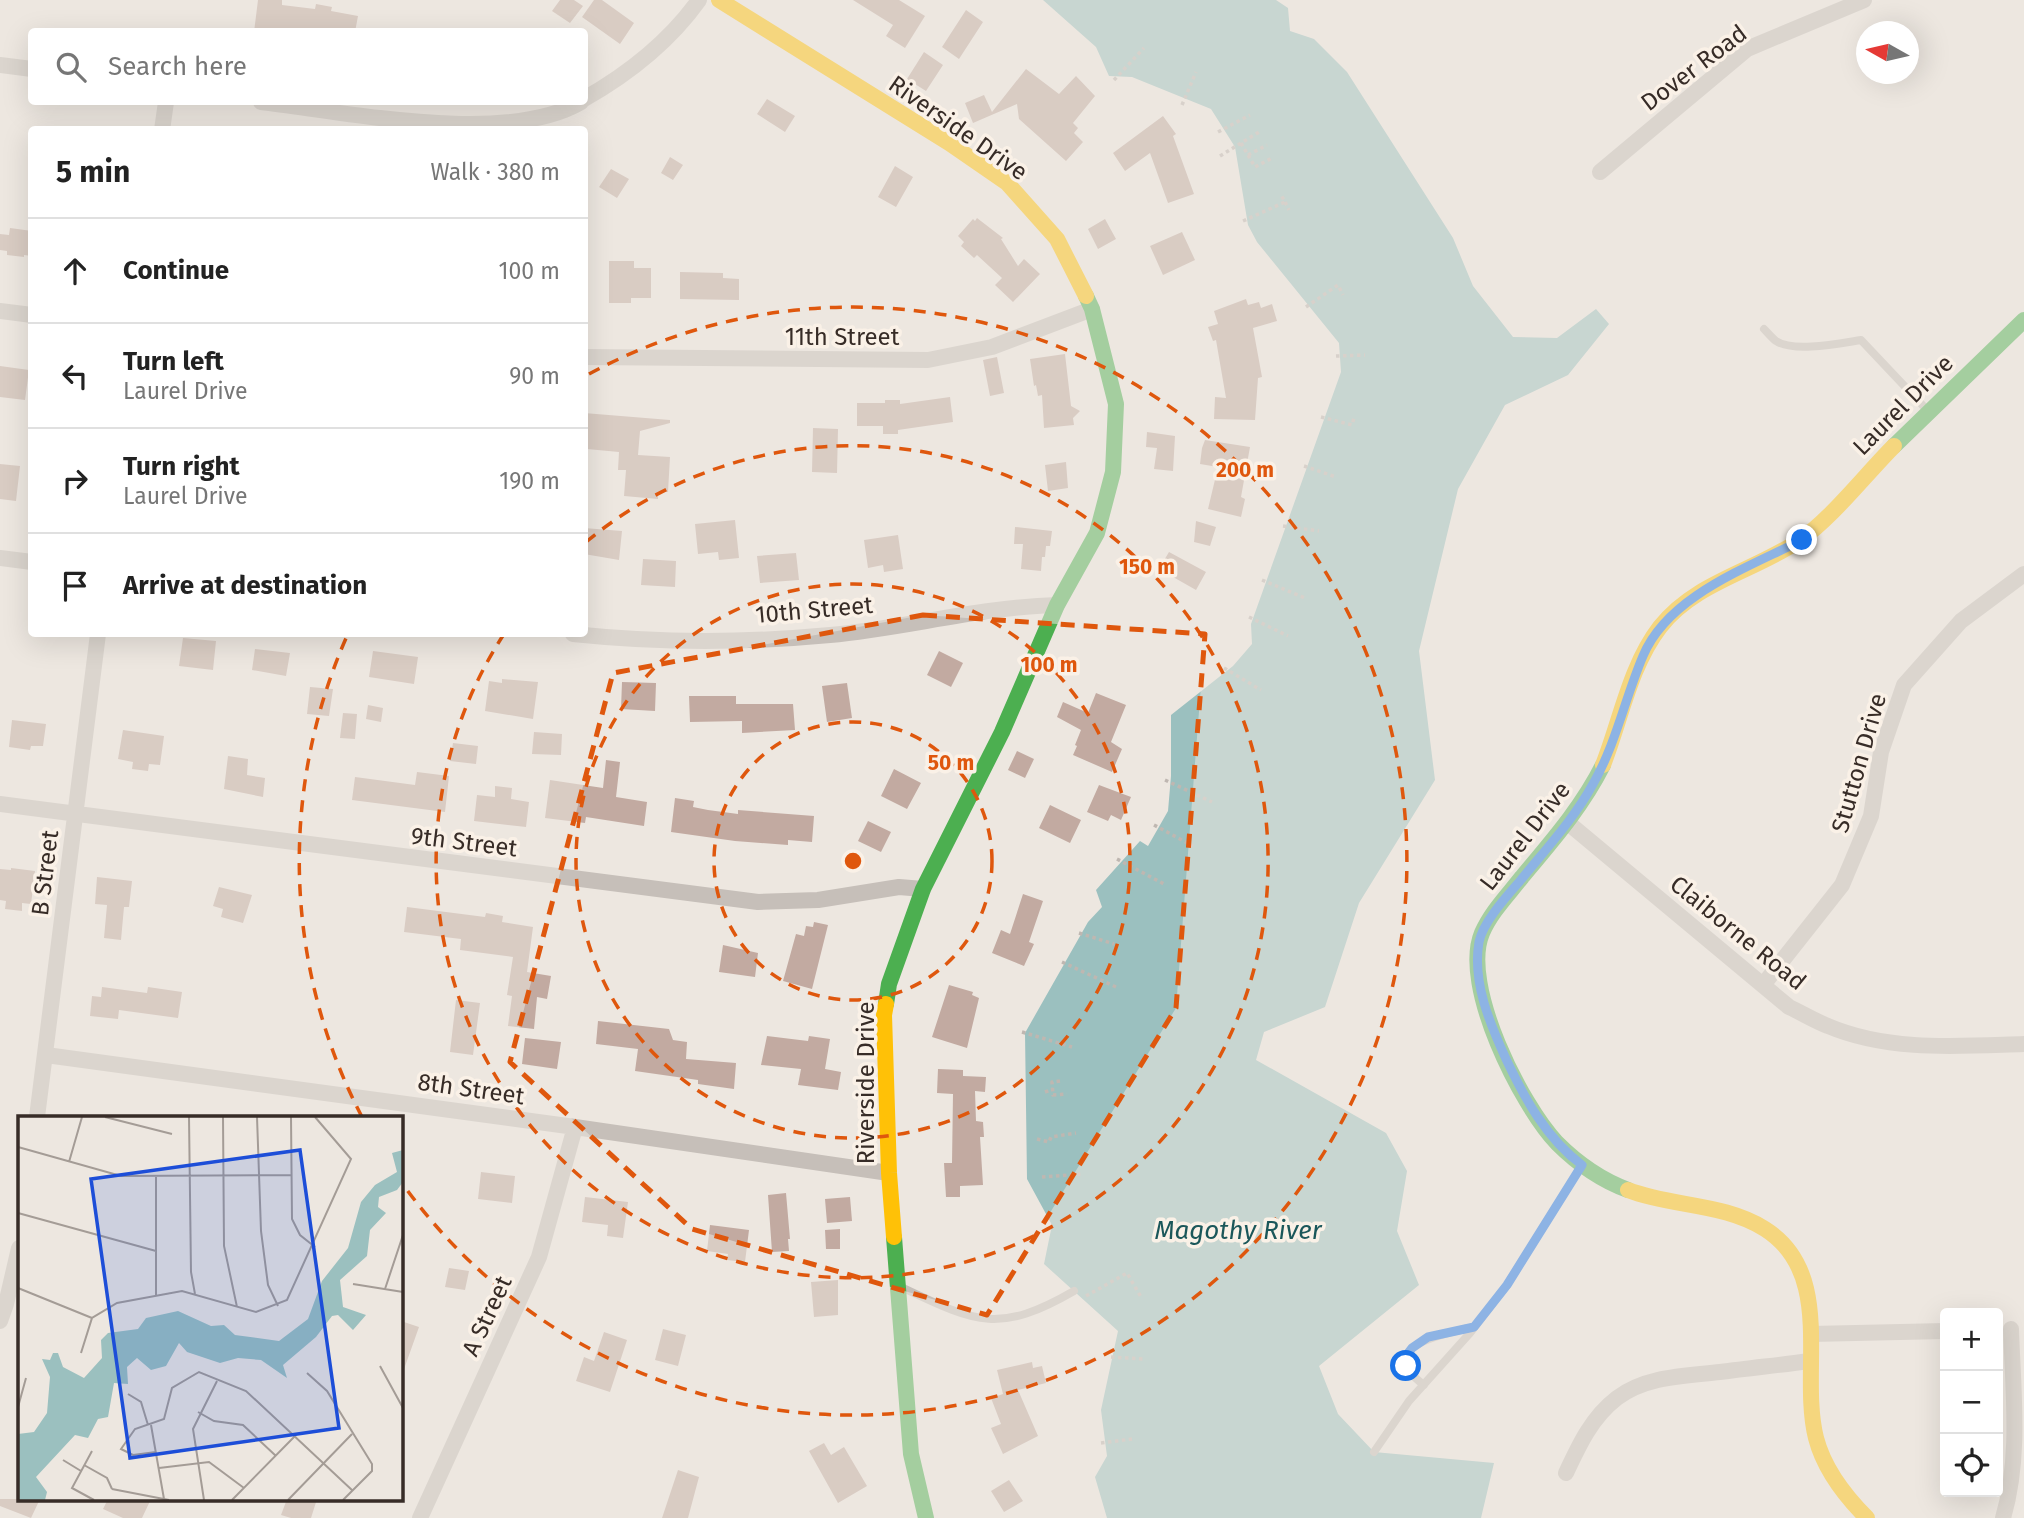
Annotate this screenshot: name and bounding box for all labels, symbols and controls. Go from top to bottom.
street label: Dover Road [1636,19,1752,117]
north arrow [1856,21,1919,84]
search box [28,28,588,105]
icon: search [52,48,90,86]
text: Search here [108,51,247,82]
street label: Riverside Drive [883,70,1033,186]
text: 5 min [56,154,130,190]
text: Walk · 380 m [430,158,560,186]
icon: ahead [56,252,94,290]
text: Continue [123,255,229,286]
text: 100 m [499,257,560,285]
street label: 11th Street [785,323,900,351]
text: Turn left [123,346,224,377]
street label: Laurel Drive [1847,349,1959,461]
icon: left [56,357,94,395]
text: 90 m [509,362,560,390]
text: Laurel Drive [123,377,248,405]
text: Turn right [123,451,240,482]
text: 200 m [1216,457,1274,483]
icon: right [56,462,94,500]
text: 190 m [499,467,560,495]
text: Laurel Drive [123,482,248,510]
route end [1786,524,1817,555]
text: 150 m [1119,554,1175,580]
icon: arrive [56,567,94,605]
text: Arrive at destination [123,570,367,601]
street label: 10th Street [754,591,874,629]
text: 100 m [1020,652,1078,678]
street label: Stutton Drive [1826,690,1892,836]
text: 50 m [928,750,974,776]
street label: Laurel Drive [1474,776,1576,896]
street label: 9th Street [409,822,519,862]
street label: B Street [26,828,64,917]
centre of rings [841,849,865,873]
street label: Claiborne Road [1665,870,1811,996]
street label: Riverside Drive [852,1001,880,1165]
street label: 8th Street [416,1068,526,1110]
inset map [18,1116,402,1500]
water label: Magothy River [1154,1215,1323,1246]
street label: A Street [456,1271,518,1361]
map controls [1940,1308,2003,1497]
button: + [1940,1308,2003,1371]
route start [1390,1350,1421,1381]
button: − [1940,1371,2003,1434]
button: locate [1940,1434,2003,1497]

